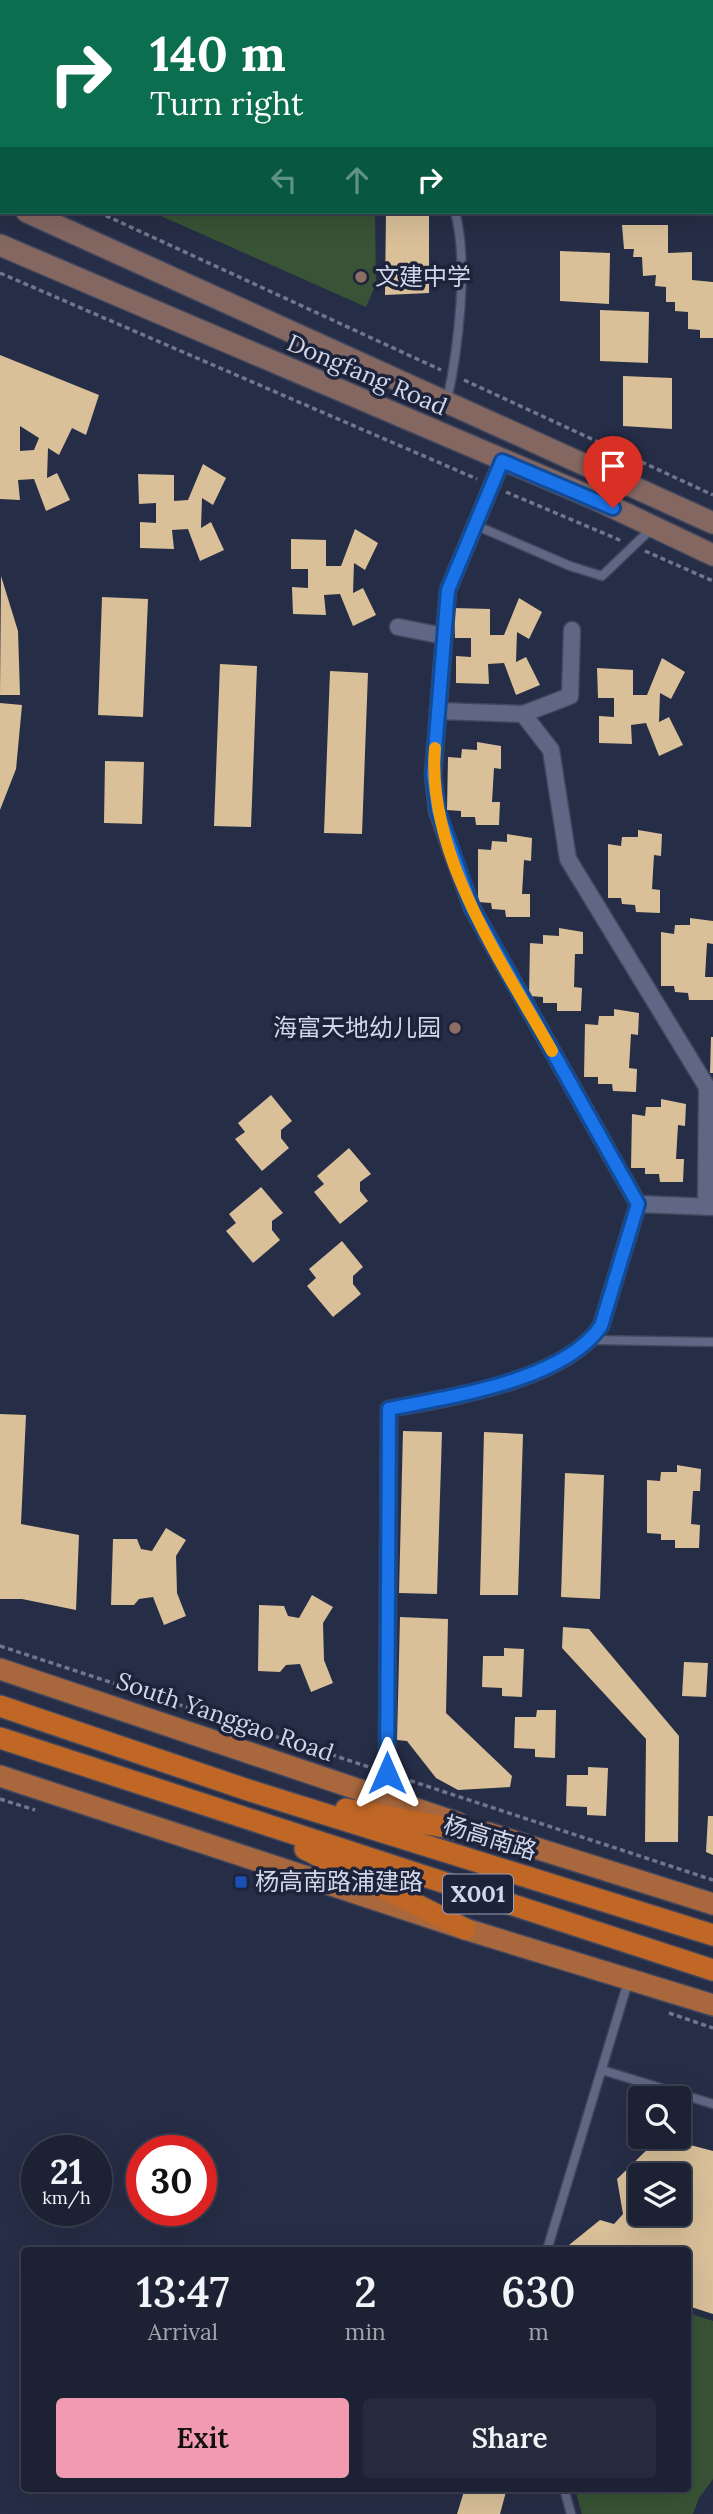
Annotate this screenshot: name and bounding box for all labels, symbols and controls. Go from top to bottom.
text: 140 m [150,22,286,84]
icon: right [35,28,126,119]
text: Turn right [150,83,303,124]
icon: left [265,161,303,199]
icon: ahead [338,161,376,199]
icon: right [411,161,449,199]
place label: 文建中学 [375,261,471,292]
marker: 文建中学 [353,269,369,285]
street label: Dongfang Road [282,327,452,422]
pin [583,436,643,508]
icon: arrive [594,447,632,485]
place label: 海富天地幼儿园 [273,1012,441,1043]
marker: 海富天地幼儿园 [447,1020,463,1036]
street label: South Yanggao Road [112,1665,338,1768]
position arrow [350,1736,424,1810]
street label: 杨高南路 [440,1809,541,1866]
place label: 杨高南路浦建路 [255,1866,423,1897]
marker: 杨高南路浦建路 [233,1874,249,1890]
road number: X001 [443,1874,513,1913]
map controls [628,2086,691,2226]
button: search [628,2086,691,2149]
speed limit sign: 30 [126,2135,217,2226]
text: 21 [50,2149,83,2194]
button: layers [628,2163,691,2226]
text: km/h [42,2186,91,2209]
text: 13:47 [136,2265,229,2319]
text: 2 [354,2265,377,2319]
text: 630 [501,2265,576,2319]
text: Arrival [148,2317,218,2346]
text: min [345,2317,386,2346]
text: m [528,2317,549,2346]
button: Exit [56,2398,349,2478]
button: Share [363,2398,656,2478]

